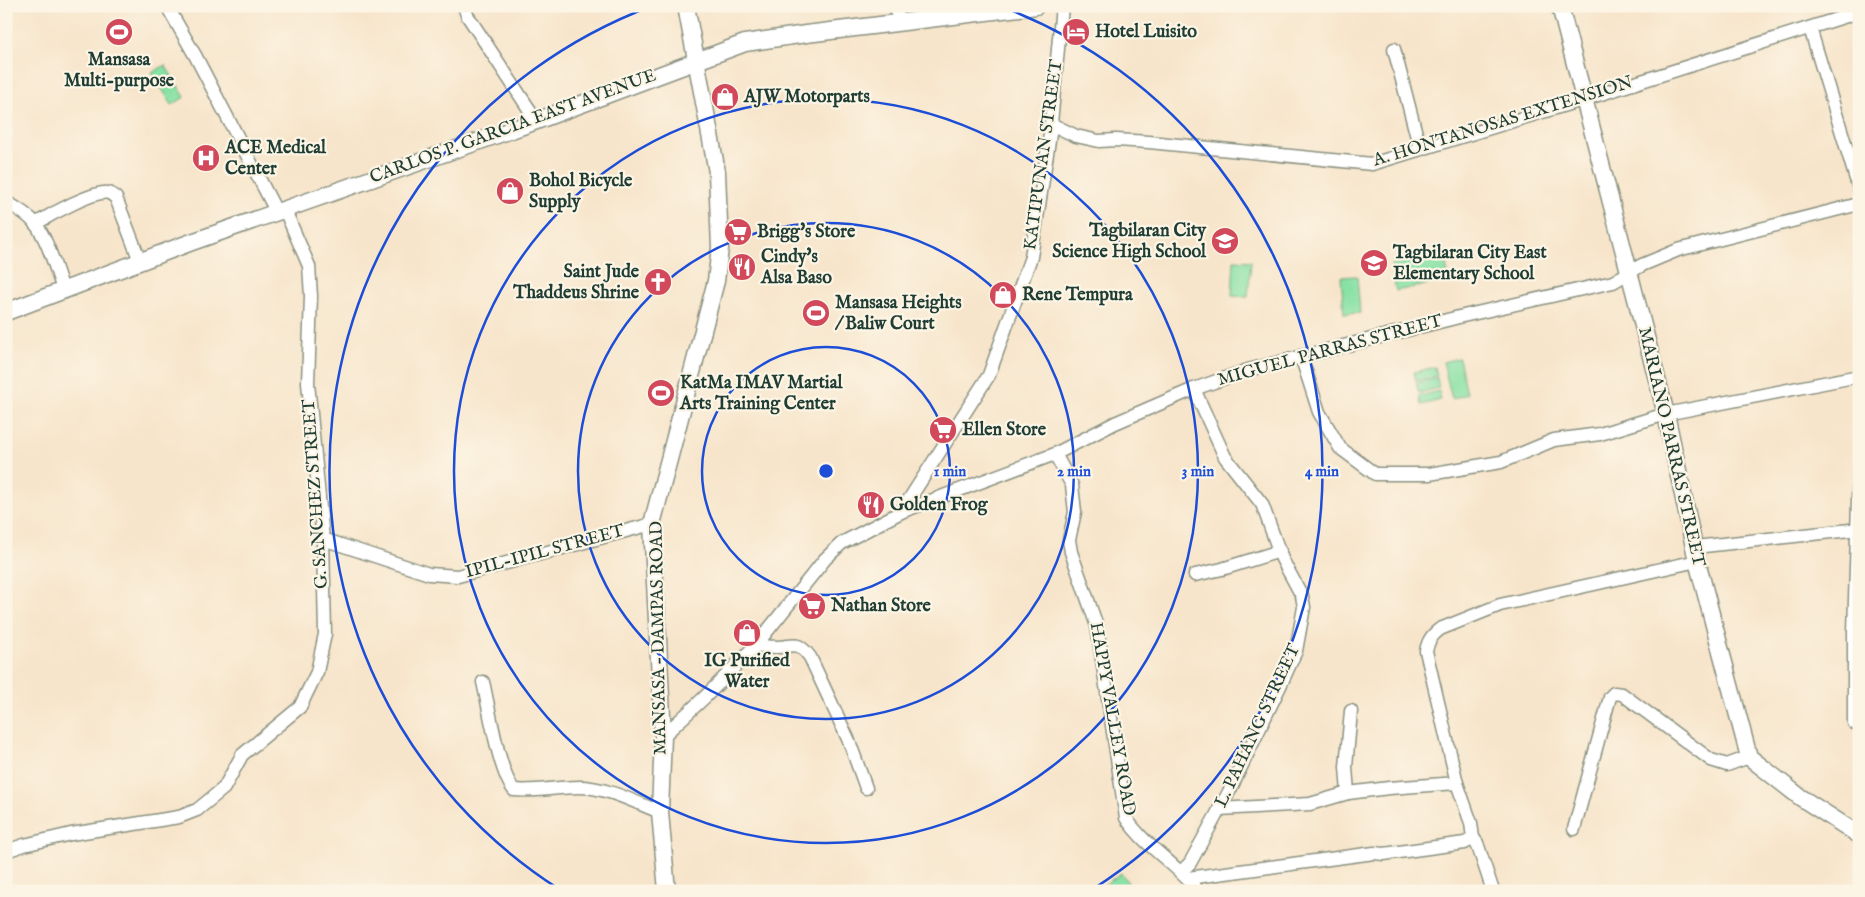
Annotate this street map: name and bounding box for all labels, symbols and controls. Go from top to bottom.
sports icon: Mansasa Multi-purpose [104,17,134,47]
hotel icon: Hotel Luisito [1061,17,1091,47]
place label: Hotel Luisito [1095,21,1197,44]
place label: Mansasa Multi-purpose [64,49,175,93]
street label: KATIPUNAN STREET [1019,58,1069,252]
street label: CARLOS P. GARCIA EAST AVENUE [367,64,659,190]
street label: A. HONTANOSAS EXTENSION [1369,71,1636,173]
shop icon: AJW Motorparts [710,82,740,112]
place label: AJW Motorparts [743,86,870,109]
place label: ACE Medical Center [224,137,327,181]
hospital icon: ACE Medical Center [191,143,221,173]
place label: Bohol Bicycle Supply [529,170,633,214]
shop icon: Bohol Bicycle Supply [495,176,525,206]
supermarket icon: Brigg's Store [723,217,753,247]
place label: Tagbilaran City Science High School [1052,220,1207,264]
place label: Brigg's Store [757,221,856,244]
school or university icon: Tagbilaran City Science High School [1210,226,1240,256]
place label: Tagbilaran City East Elementary School [1392,242,1547,286]
place label: Cindy's Alsa Baso [760,246,832,290]
school or university icon: Tagbilaran City East Elementary School [1359,248,1389,278]
restaurant icon: Cindy's Alsa Baso [727,252,757,282]
place label: Saint Jude Thaddeus Shrine [512,261,640,305]
church icon: Saint Jude Thaddeus Shrine [643,267,673,297]
shop icon: Rene Tempura [988,280,1018,310]
place label: Rene Tempura [1022,284,1134,307]
place label: Mansasa Heights / Baliw Court [834,292,962,336]
sports icon: Mansasa Heights / Baliw Court [801,298,831,328]
street label: MIGUEL PARRAS STREET [1215,310,1445,392]
street label: MARIANO PARRAS STREET [1632,325,1710,569]
place label: KatMa IMAV Martial Arts Training Center [679,372,843,416]
sports icon: KatMa IMAV Martial Arts Training Center [646,378,676,408]
street label: G. SANCHEZ STREET [298,398,334,590]
supermarket icon: Ellen Store [928,415,958,445]
place label: Ellen Store [962,419,1047,442]
centre of rings [817,462,835,480]
text: 1 min [934,462,966,481]
text: 2 min [1057,462,1091,481]
text: 3 min [1182,462,1214,481]
text: 4 min [1305,462,1339,481]
restaurant icon: Golden Frog [856,490,886,520]
place label: Golden Frog [890,494,989,517]
street label: IPIL-IPIL STREET [463,520,627,584]
street label: MANSASA – DAMPAS ROAD [645,521,673,755]
supermarket icon: Nathan Store [797,591,827,621]
place label: Nathan Store [830,595,932,618]
shop icon: IG Purified Water [732,618,762,648]
street label: HAPPY VALLEY ROAD [1084,620,1140,818]
street label: L. PAHANG STREET [1210,641,1306,811]
place label: IG Purified Water [704,650,790,694]

